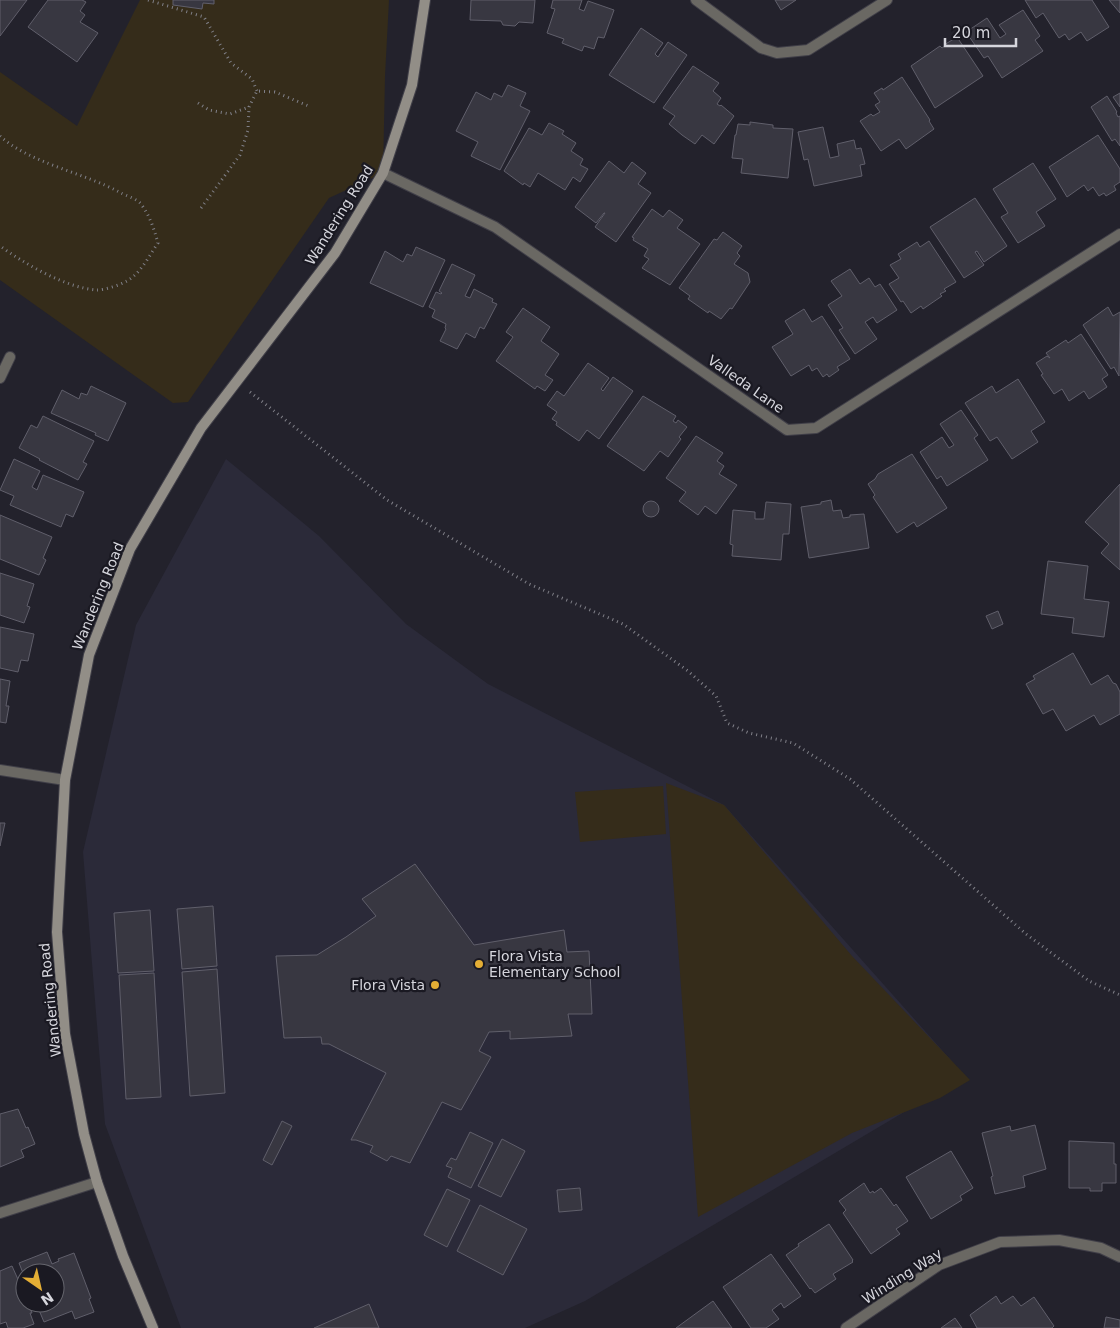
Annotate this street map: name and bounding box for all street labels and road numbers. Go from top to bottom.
street label: Wandering Road [302,162,376,268]
street label: Valleda Lane [705,352,787,416]
street label: Wandering Road [69,540,127,652]
street label: Wandering Road [36,942,64,1058]
street label: Winding Way [859,1245,945,1307]

